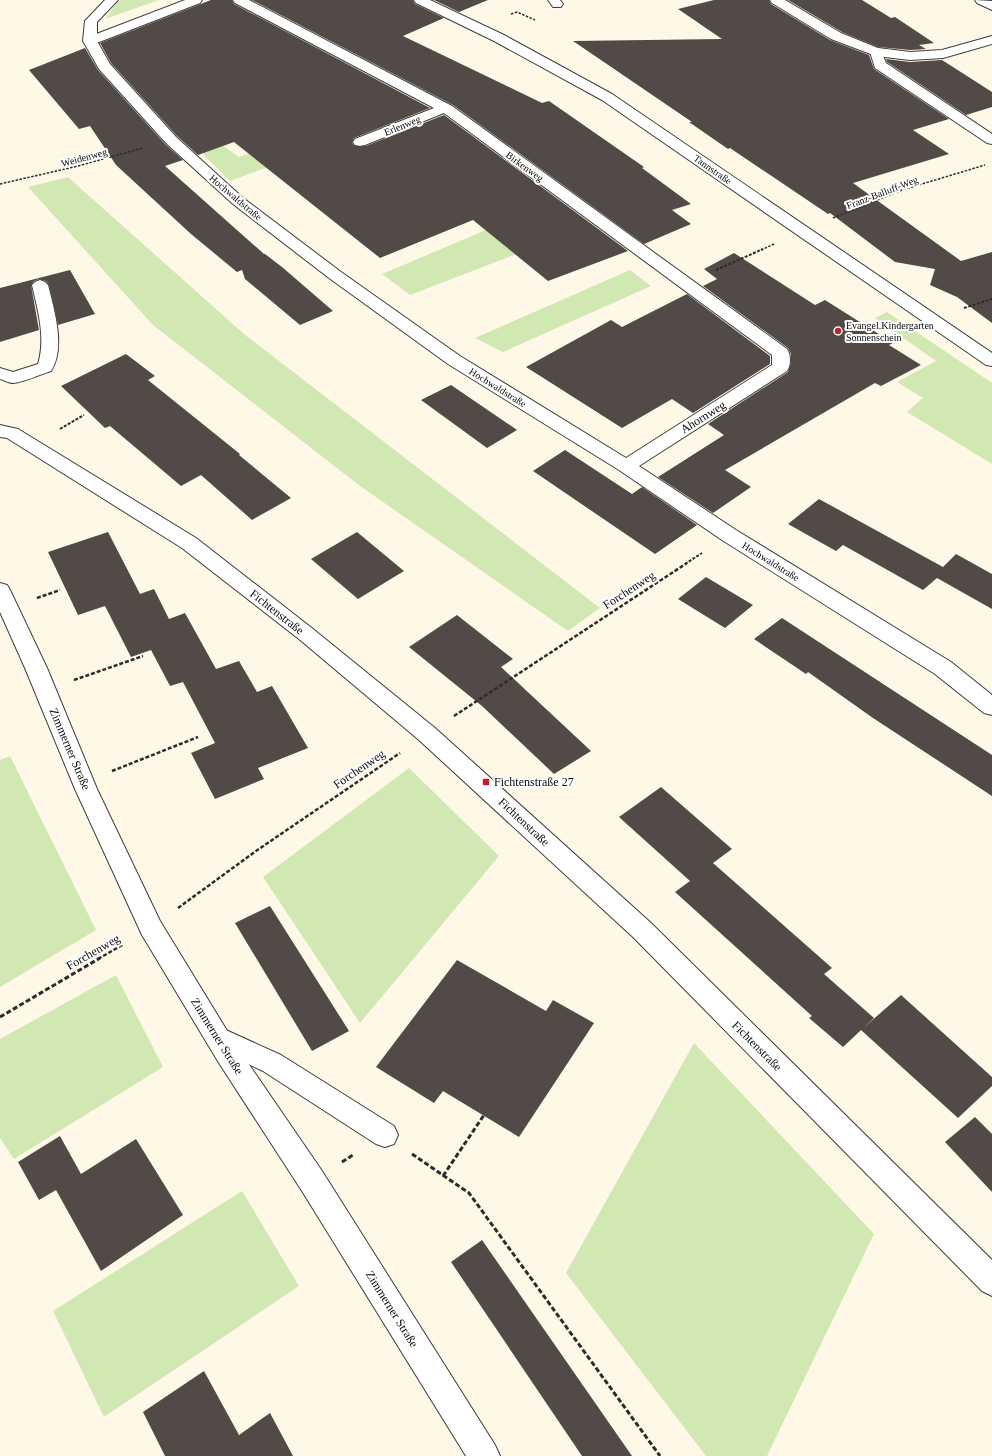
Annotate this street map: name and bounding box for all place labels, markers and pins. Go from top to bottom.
place label: Evangel.Kindergarten Sonnenschein [846,320,934,343]
marker: Evangel.Kindergarten Sonnenschein [833,326,843,336]
place label: Fichtenstraße 27 [494,775,574,789]
marker: Fichtenstraße 27 [481,777,491,787]

